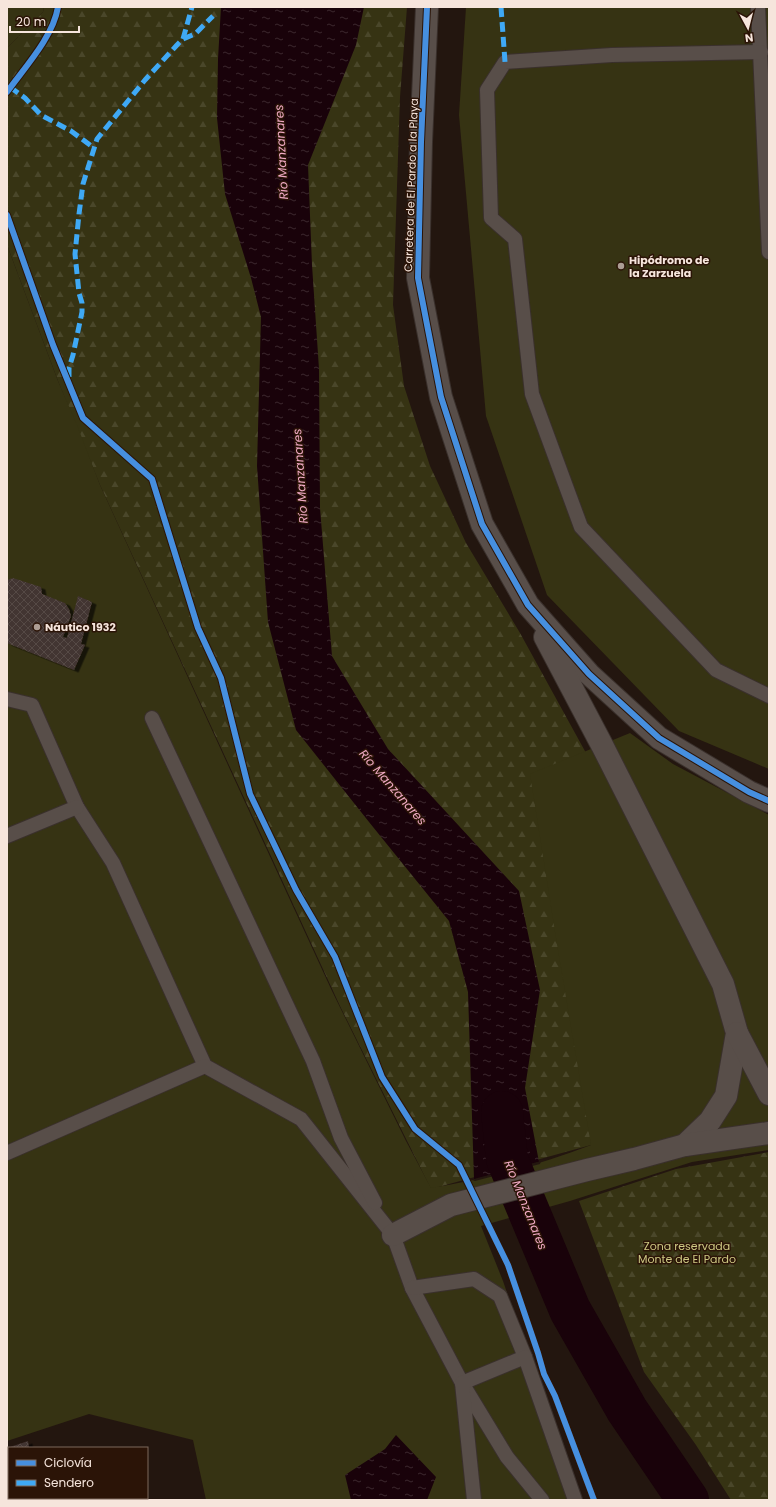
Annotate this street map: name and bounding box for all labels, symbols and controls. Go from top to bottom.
scale bar [10,8,79,34]
north arrow [728,8,768,48]
text: 20 m [16,13,46,30]
text: N [744,29,754,46]
street label: Carretera de El Pardo a la Playa [400,98,422,272]
water label: Río Manzanares [270,104,292,200]
place label: Hipódromo de la Zarzuela [629,252,709,281]
marker: Hipódromo de la Zarzuela [616,261,626,271]
water label: Río Manzanares [288,428,312,524]
place label: Náutico 1932 [45,619,116,635]
marker: Náutico 1932 [32,622,42,632]
water label: Río Manzanares [355,746,431,828]
water label: Río Manzanares [500,1158,552,1252]
park label: Zona reservada Monte de El Pardo [638,1238,736,1267]
legend [8,1447,148,1499]
text: Ciclovía [44,1454,92,1471]
text: Sendero [44,1474,94,1491]

